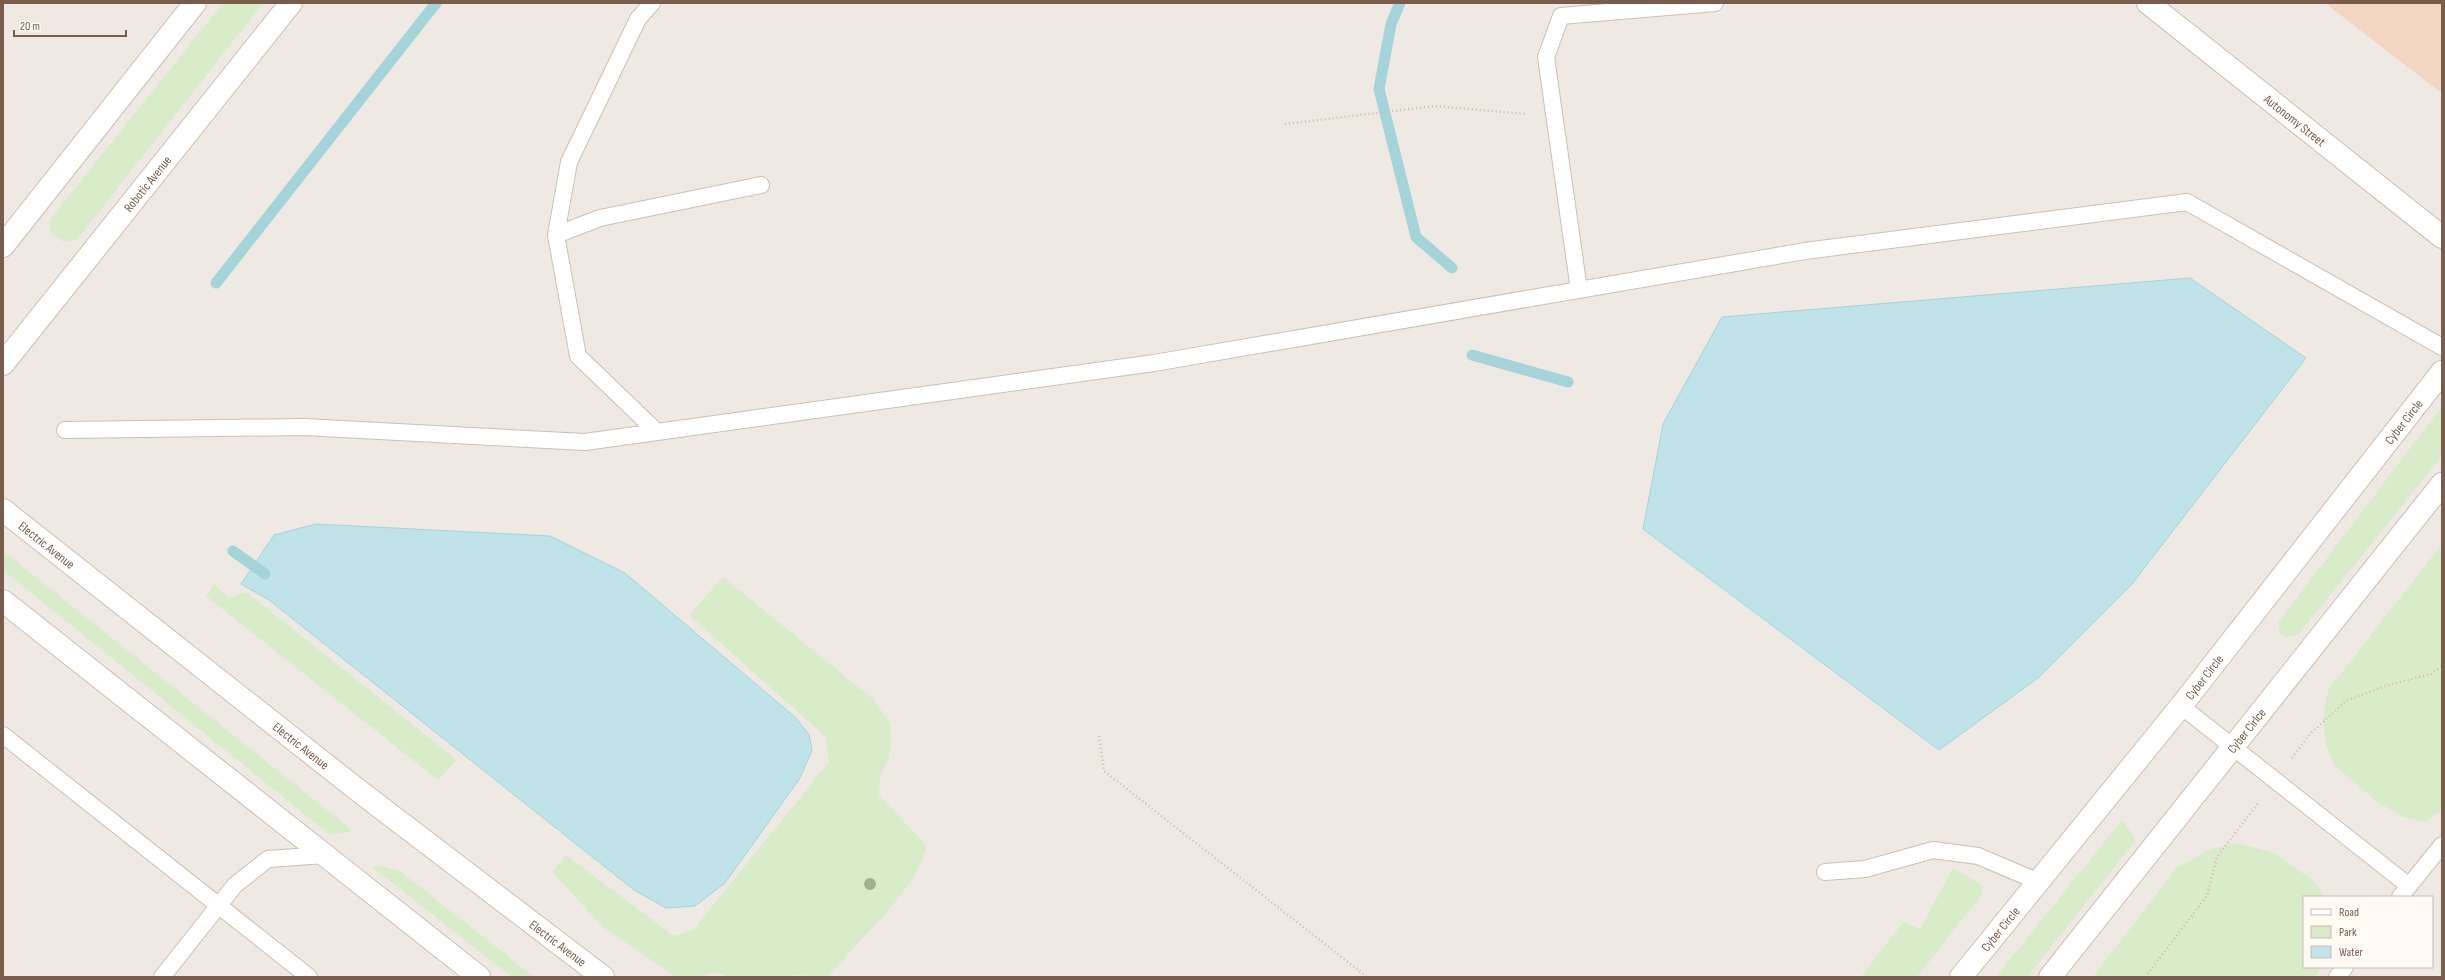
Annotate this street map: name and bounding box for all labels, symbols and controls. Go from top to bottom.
scale bar [14,12,126,38]
text: 20 m [20,19,40,34]
street label: Autonomy Street [2260,91,2328,150]
street label: Robotic Avenue [121,153,175,215]
street label: Cyber Circle [2381,396,2427,448]
street label: Electric Avenue [15,518,78,573]
street label: Cyber Circle [2182,652,2227,703]
street label: Cyber Cirlce [2224,705,2270,757]
street label: Electric Avenue [269,719,332,773]
legend [2303,896,2433,968]
street label: Cyber Circle [1978,904,2024,955]
text: Road [2339,905,2359,920]
street label: Electric Avenue [526,917,589,970]
text: Park [2339,925,2357,940]
text: Water [2339,945,2363,960]

